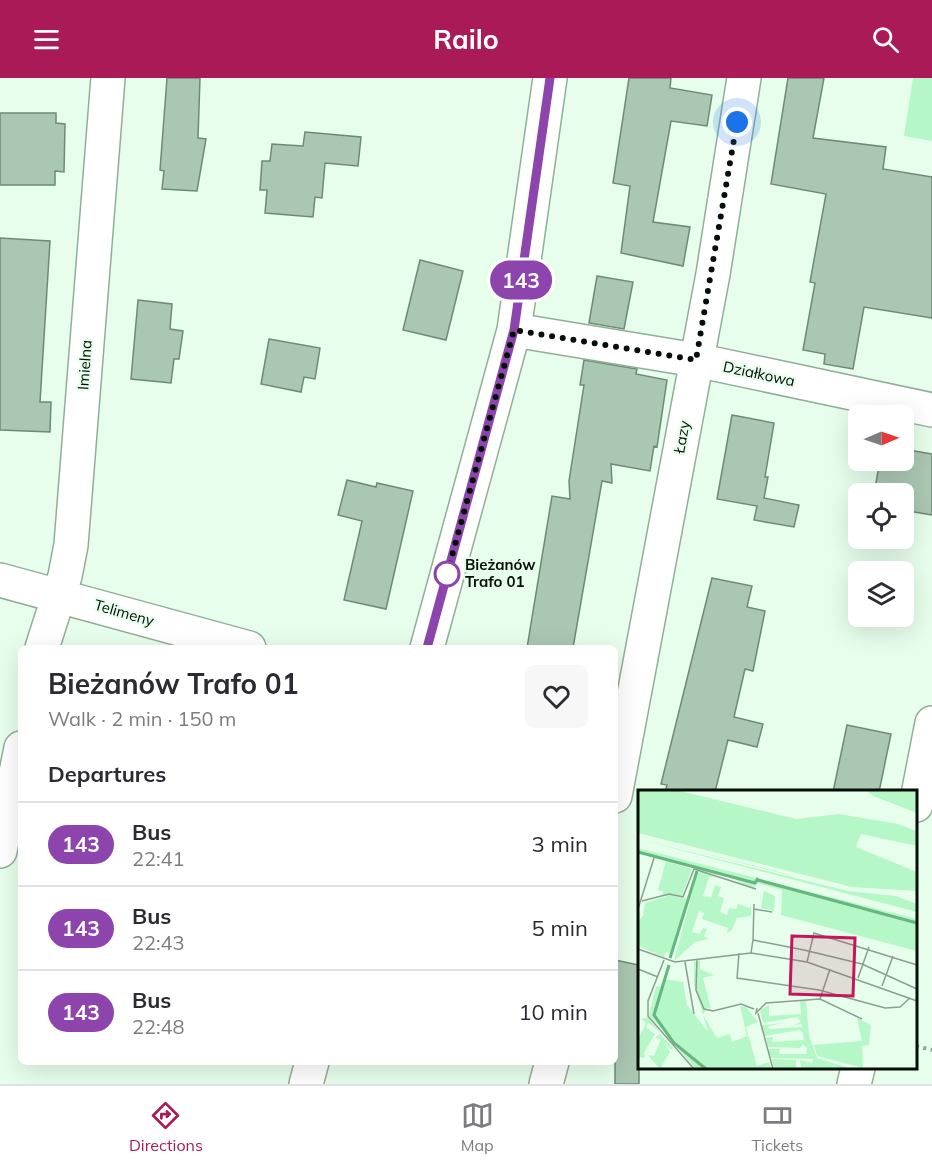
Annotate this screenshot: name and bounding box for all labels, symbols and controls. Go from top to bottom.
text: Railo [433,22,499,56]
icon: menu [30,23,63,56]
icon: search [869,23,902,56]
your location [722,107,752,137]
line badge: 143 [486,260,556,300]
text: 143 [502,267,540,293]
street label: Imielna [73,339,96,391]
street label: Działkowa [721,357,797,390]
north arrow [848,405,914,471]
map controls [848,405,914,627]
street label: Łazy [669,419,694,456]
button: locate [848,483,914,549]
place label: Bieżanów Trafo 01 [465,555,536,591]
marker: Bieżanów Trafo 01 [434,561,460,587]
button: layers [848,561,914,627]
street label: Telimeny [92,595,156,630]
button: heart [525,665,588,728]
text: Bieżanów Trafo 01 [48,666,298,701]
text: Walk · 2 min · 150 m [48,706,236,731]
text: Departures [48,760,166,788]
inset map [638,790,917,1069]
text: Bus [132,818,171,846]
text: 3 min [532,830,588,858]
text: 143 [62,831,100,857]
text: 22:41 [132,846,185,871]
text: Bus [132,902,171,930]
text: 5 min [532,914,588,942]
text: 143 [62,915,100,941]
text: 22:43 [132,930,185,955]
text: Bus [132,986,171,1014]
text: 10 min [518,998,588,1026]
text: 143 [62,999,100,1025]
text: 22:48 [132,1014,185,1039]
tab: Directions [129,1099,203,1155]
tab: Map [461,1099,494,1155]
tab: Tickets [751,1099,803,1155]

